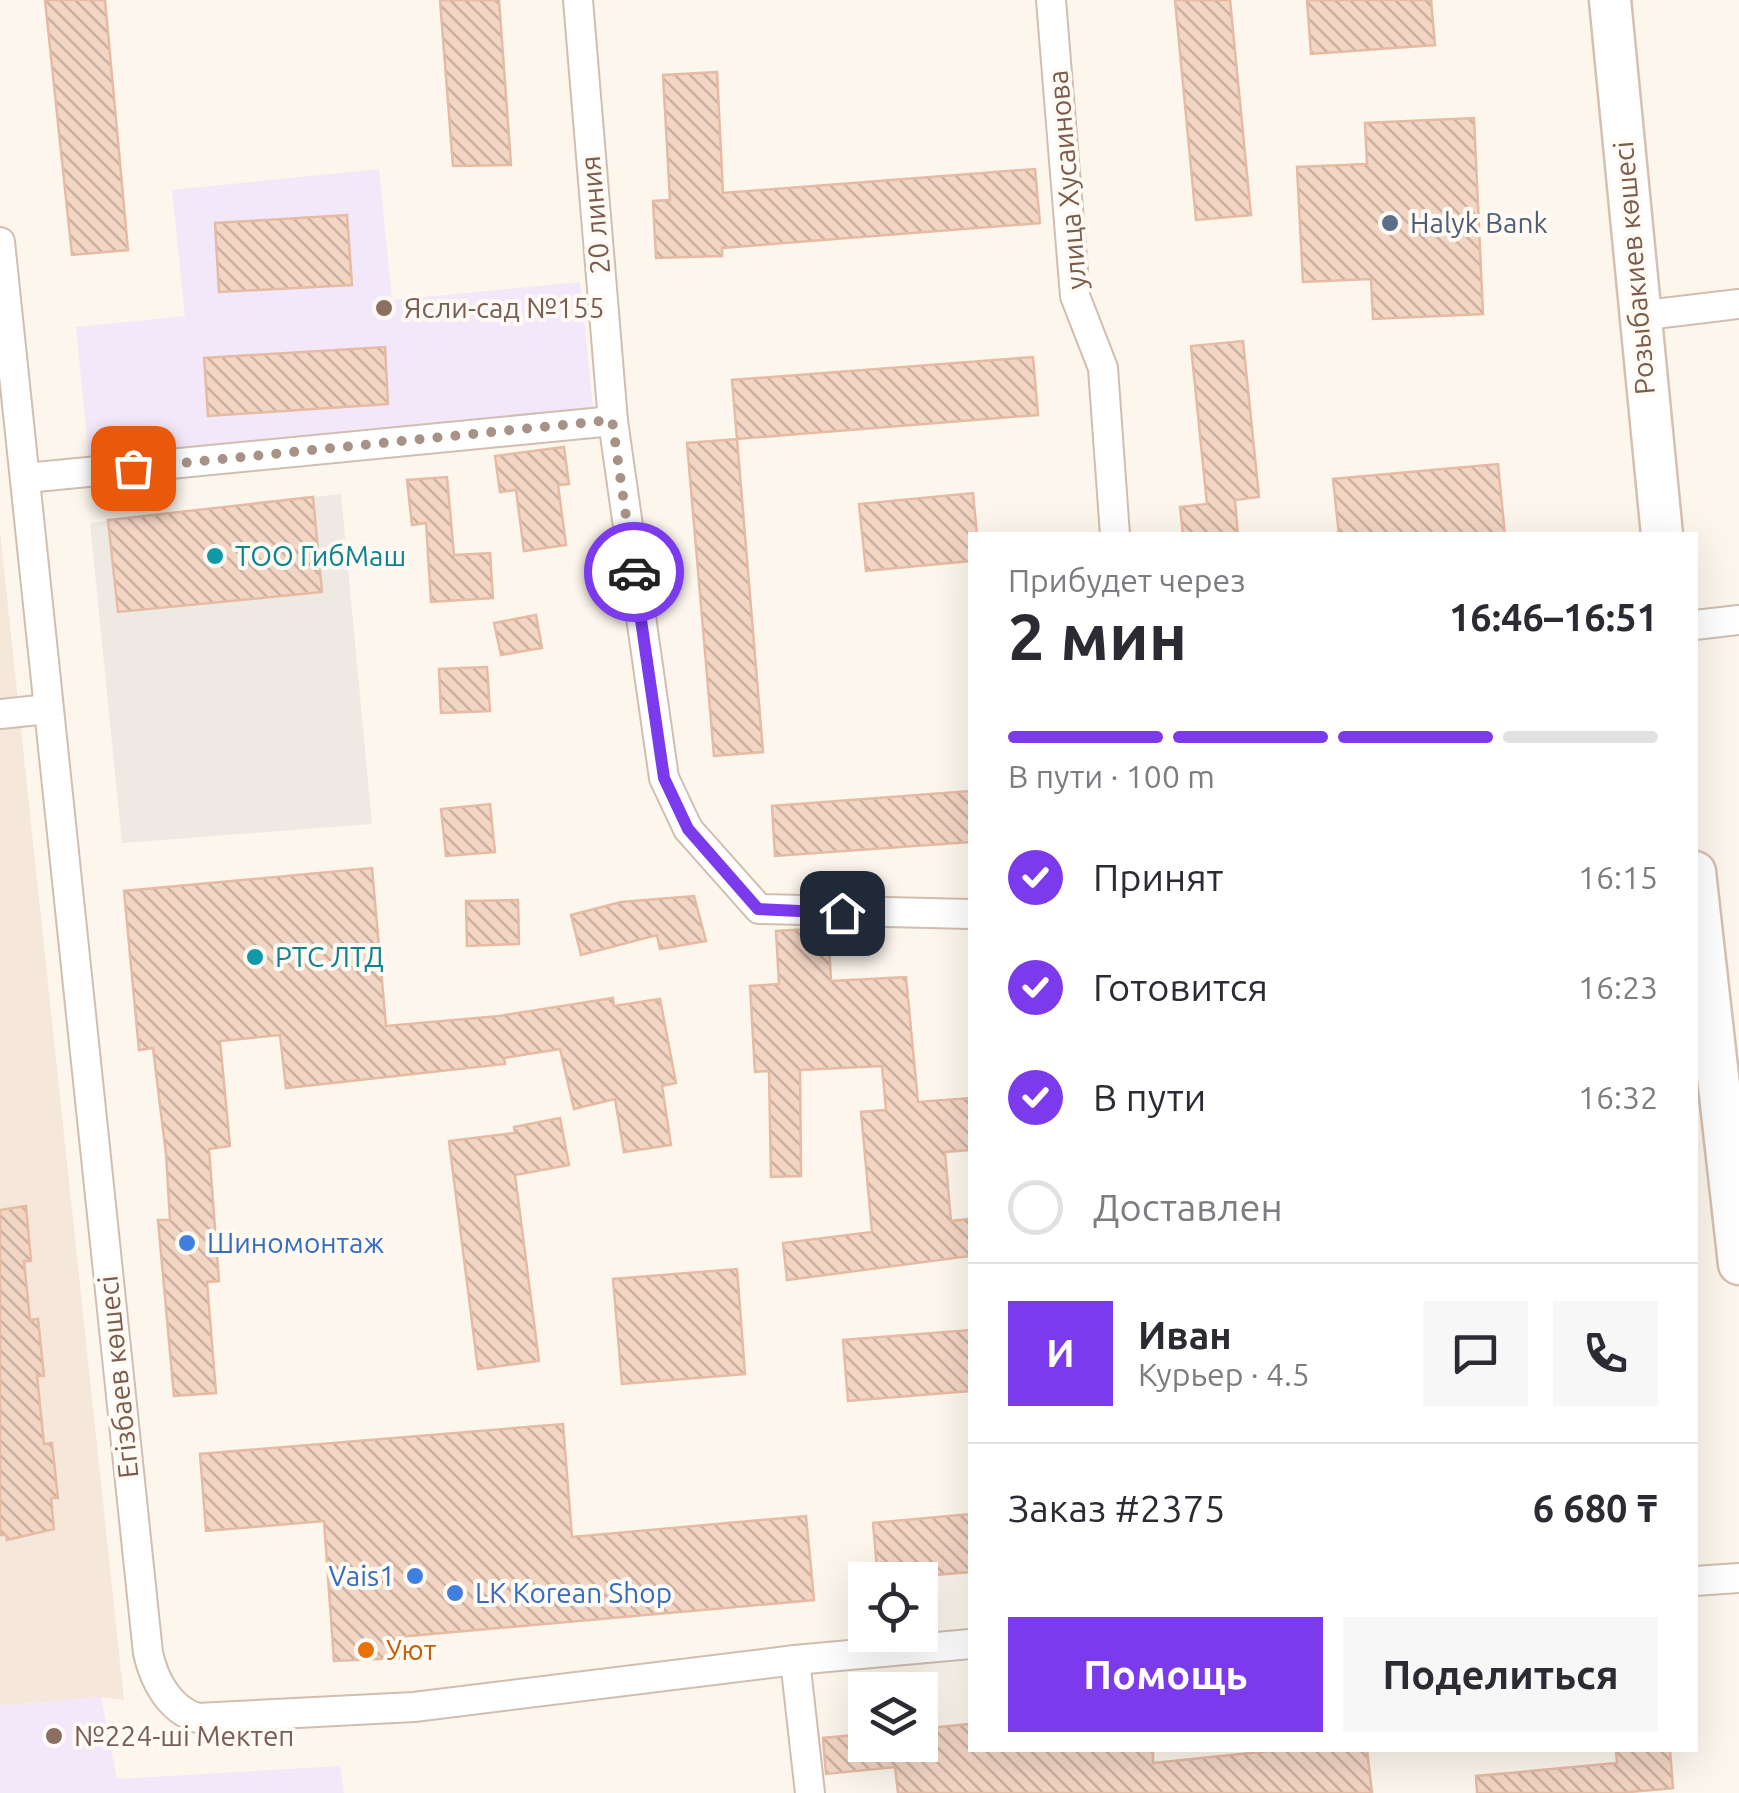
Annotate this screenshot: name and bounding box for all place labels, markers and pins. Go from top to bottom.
place label: Halyk Bank [1410,207,1548,238]
marker: Halyk Bank [1379,212,1401,234]
place label: Ясли-сад №155 [404,292,604,323]
marker: Ясли-сад №155 [373,297,395,319]
pin [91,426,176,511]
place label: ТОО ГибМаш [235,540,406,571]
marker: ТОО ГибМаш [204,545,226,567]
pin [800,871,885,956]
place label: РТС ЛТД [275,941,384,972]
marker: РТС ЛТД [244,946,266,968]
place label: Шиномонтаж [207,1227,384,1258]
marker: Шиномонтаж [176,1232,198,1254]
place label: Vais1 [329,1560,395,1591]
marker: Vais1 [404,1565,426,1587]
place label: LK Korean Shop [475,1577,672,1608]
marker: LK Korean Shop [444,1582,466,1604]
place label: Уют [386,1634,437,1665]
marker: Уют [355,1639,377,1661]
place label: №224-ші Мектеп [74,1720,294,1751]
marker: №224-ші Мектеп [43,1725,65,1747]

